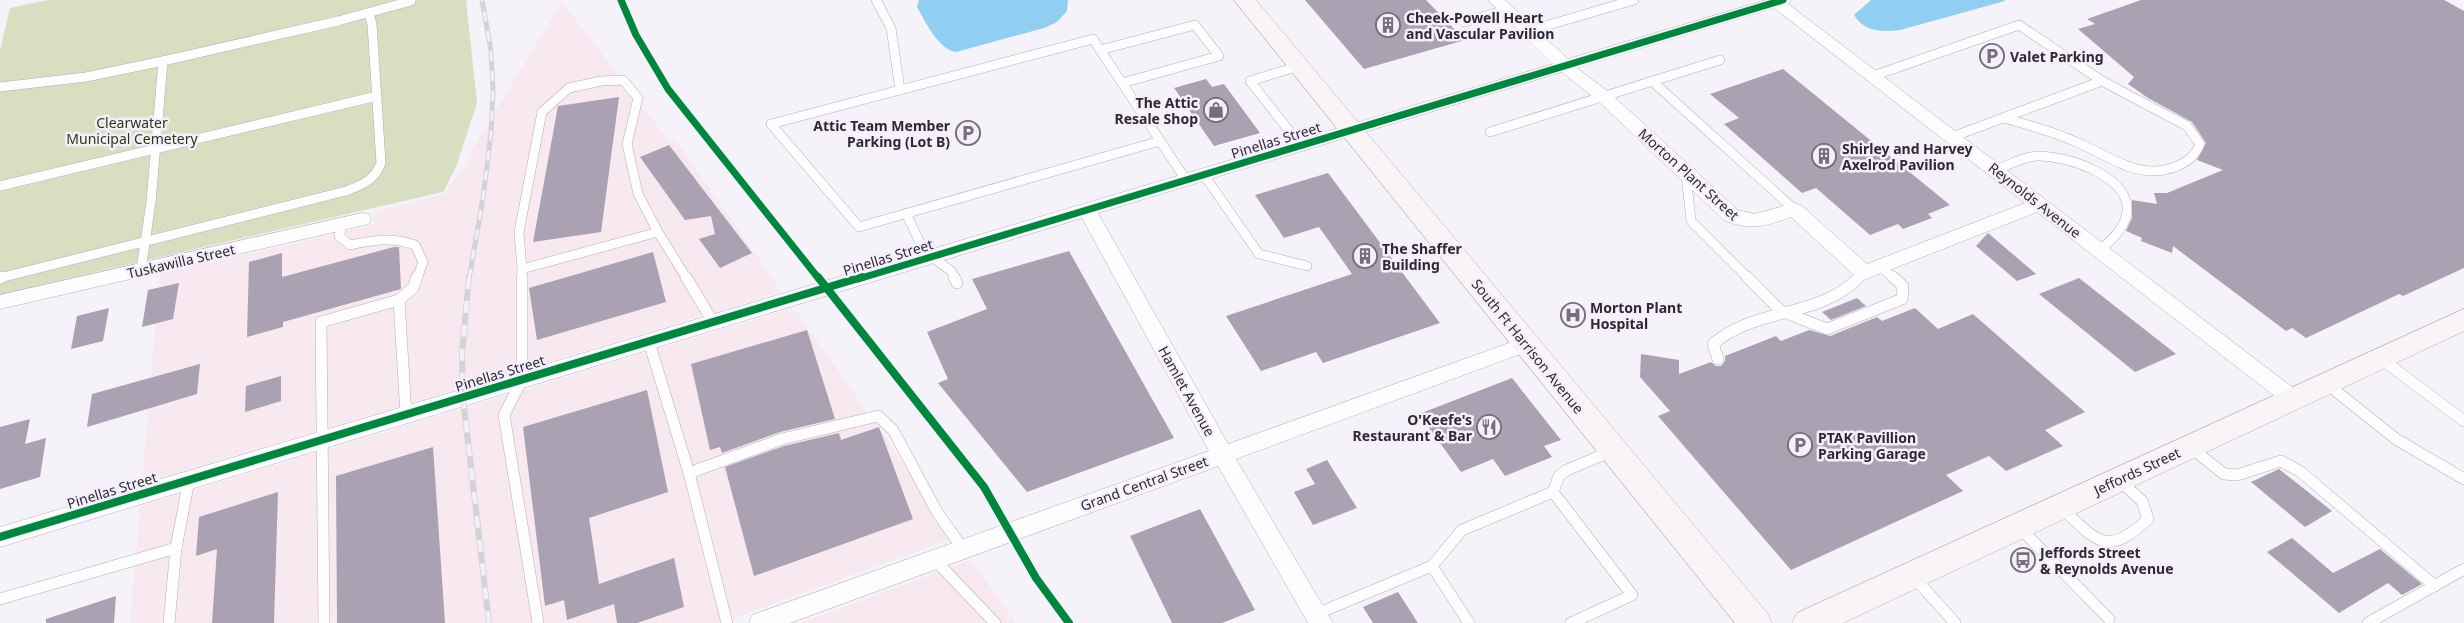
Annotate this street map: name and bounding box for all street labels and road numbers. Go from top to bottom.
street label: Pinellas Street [1229,117,1323,163]
street label: Morton Plant Street [1635,124,1743,224]
street label: Reynolds Avenue [1985,158,2085,242]
street label: Pinellas Street [841,234,935,280]
street label: Tuskawilla Street [125,239,237,283]
street label: South Ft Harrison Avenue [1468,275,1588,417]
street label: Hamlet Avenue [1154,342,1220,440]
street label: Pinellas Street [453,350,547,396]
street label: Jeffords Street [2089,443,2183,500]
street label: Grand Central Street [1078,451,1210,515]
street label: Pinellas Street [65,467,159,513]

